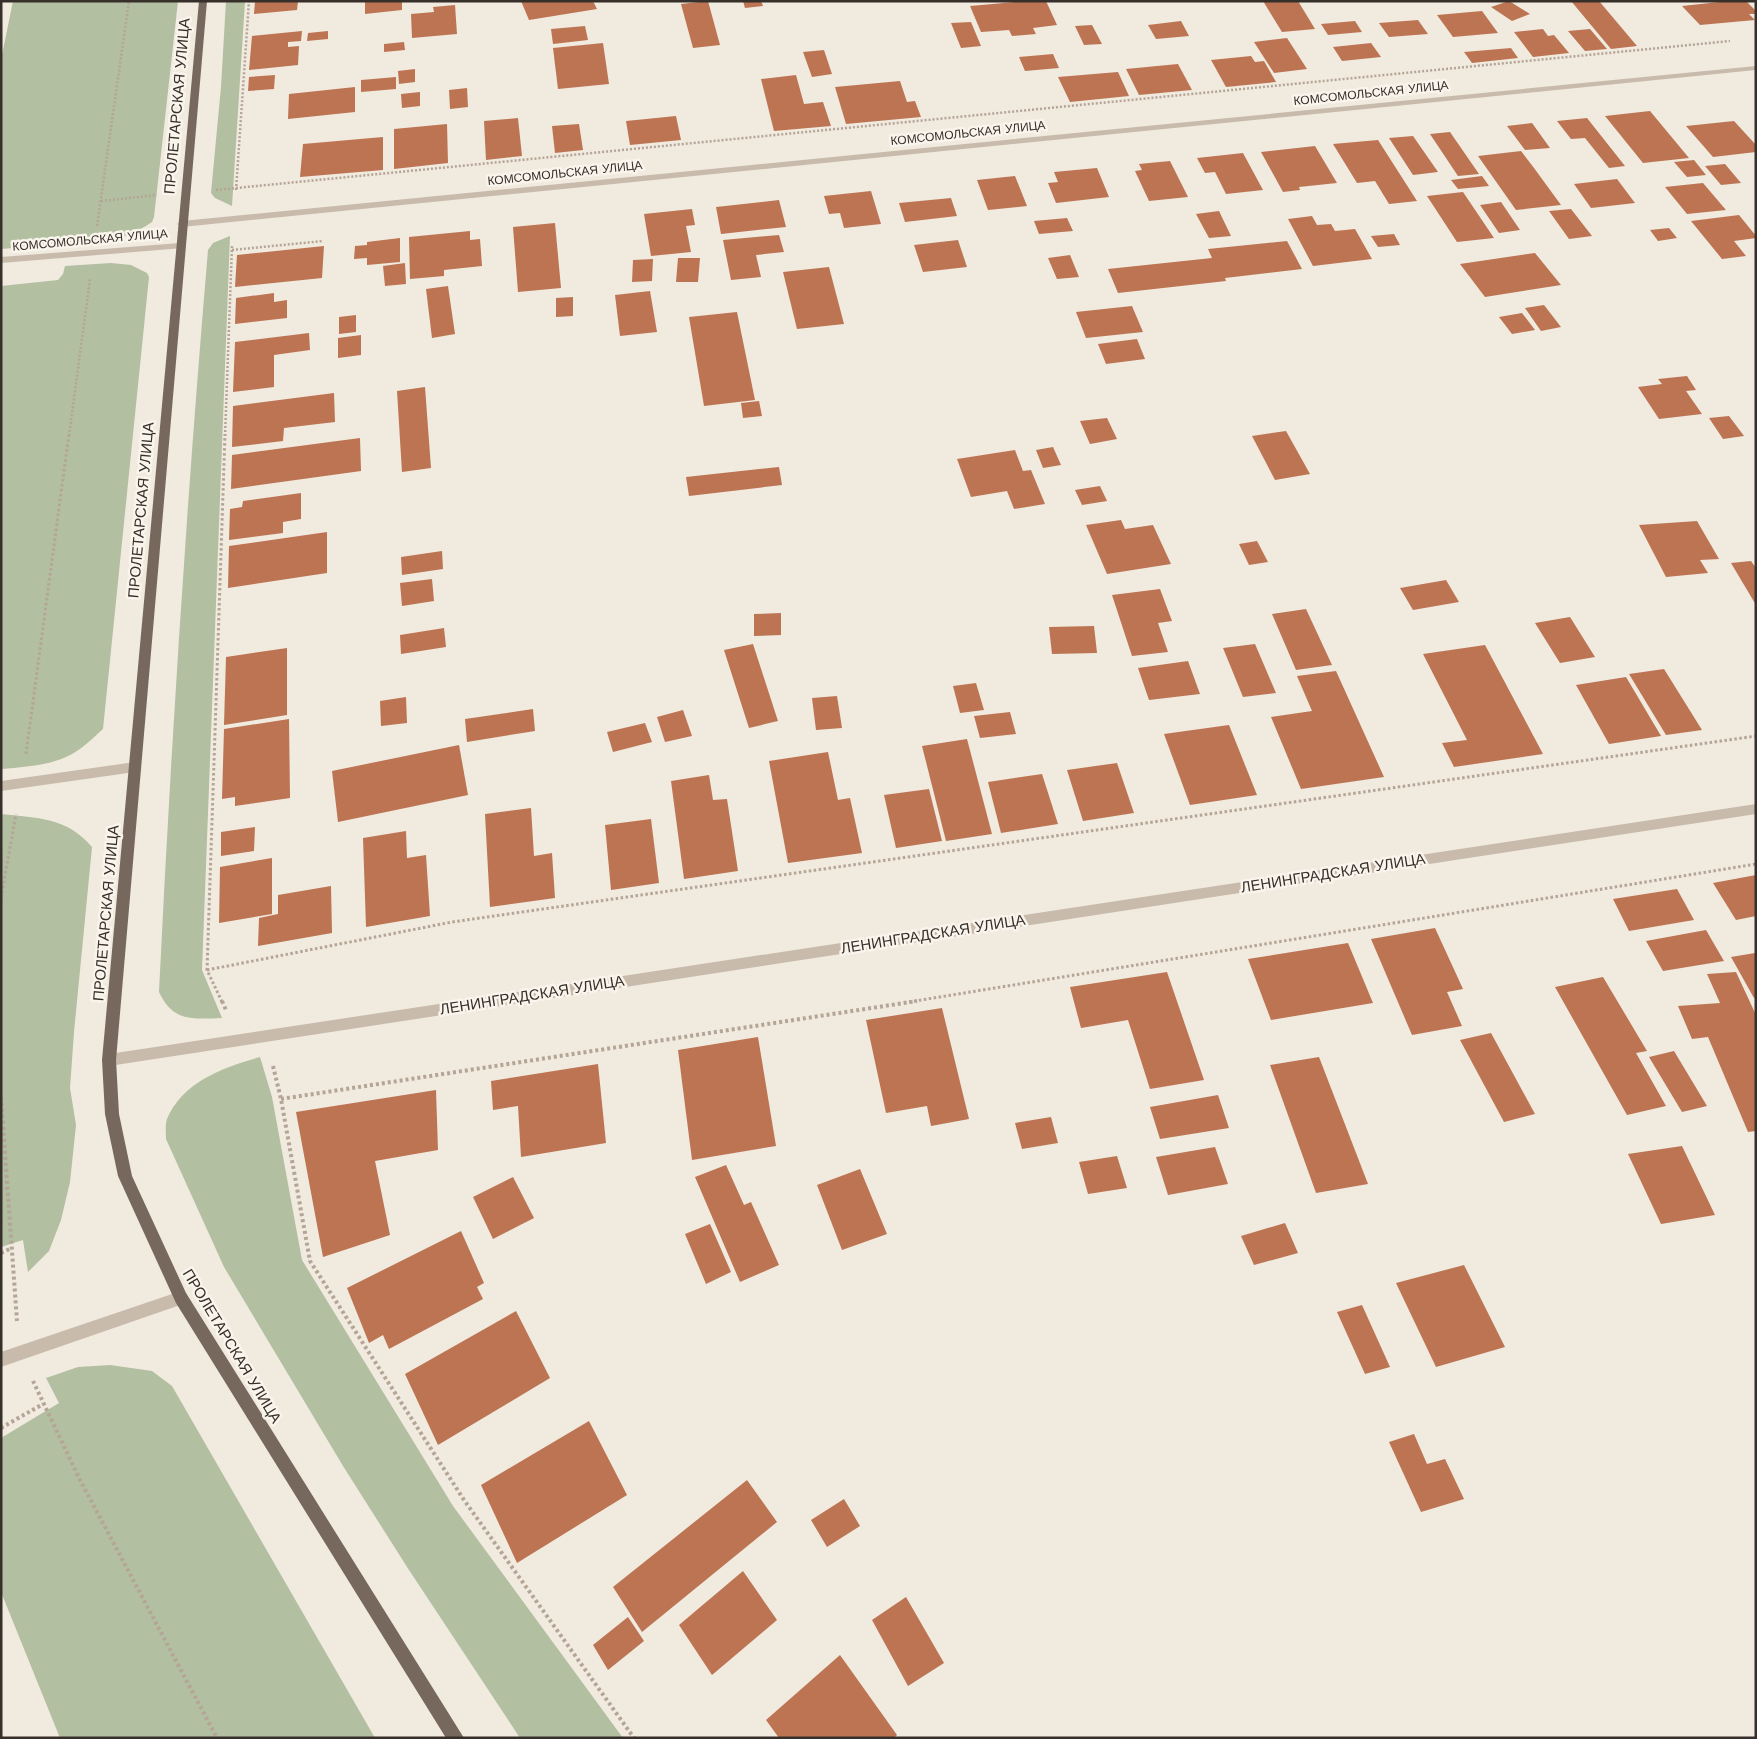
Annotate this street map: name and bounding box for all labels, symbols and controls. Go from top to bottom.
street label: ПРОЛЕТАРСКАЯ УЛИЦА [160,17,194,195]
street label: КОМСОМОЛЬСКАЯ УЛИЦА [1293,78,1449,108]
street label: КОМСОМОЛЬСКАЯ УЛИЦА [890,118,1046,148]
street label: КОМСОМОЛЬСКАЯ УЛИЦА [487,158,643,188]
street label: КОМСОМОЛЬСКАЯ УЛИЦА [12,226,168,254]
street label: ПРОЛЕТАРСКАЯ УЛИЦА [124,421,158,599]
street label: ПРОЛЕТАРСКАЯ УЛИЦА [89,824,123,1002]
street label: ЛЕНИНГРАДСКАЯ УЛИЦА [1240,850,1426,896]
street label: ЛЕНИНГРАДСКАЯ УЛИЦА [840,911,1026,957]
street label: ЛЕНИНГРАДСКАЯ УЛИЦА [439,972,625,1018]
street label: ПРОЛЕТАРСКАЯ УЛИЦА [179,1266,285,1426]

